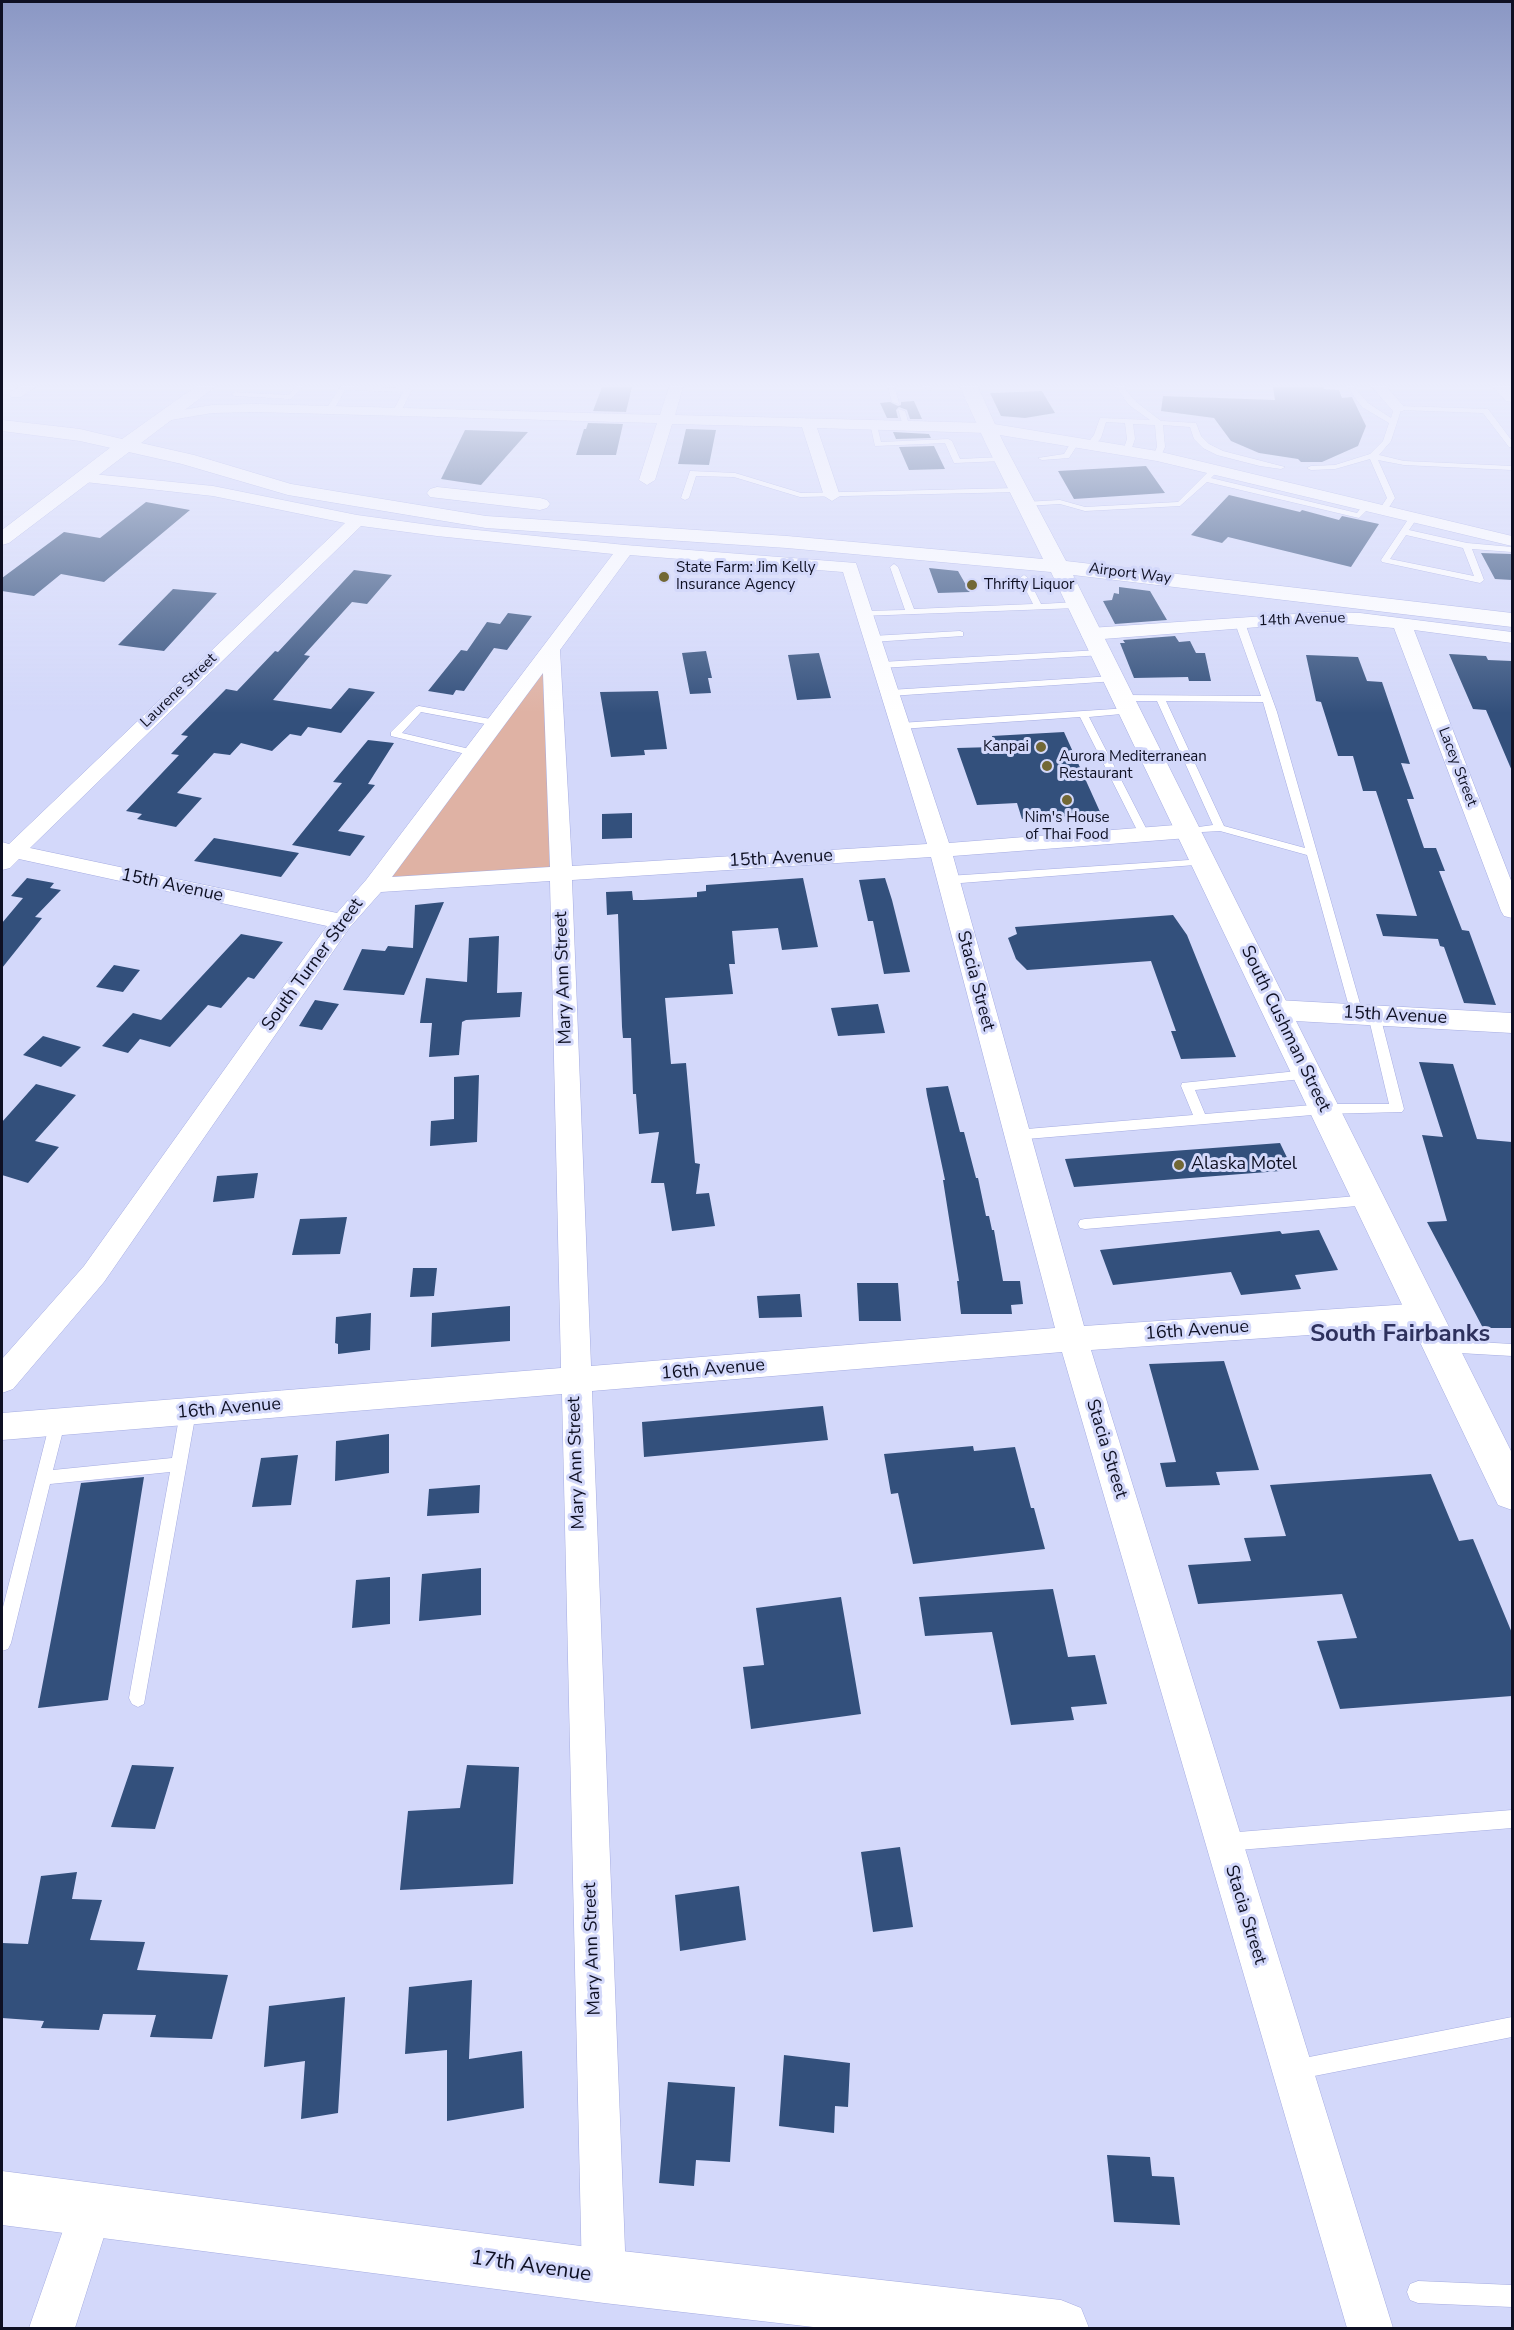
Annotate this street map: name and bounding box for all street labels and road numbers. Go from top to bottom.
street label: Airport Way [1088,560,1172,588]
street label: 14th Avenue [1258,609,1346,631]
street label: Laurene Street [137,650,221,732]
street label: Lacey Street [1434,725,1480,809]
street label: 15th Avenue [729,845,833,873]
street label: 15th Avenue [119,865,225,907]
street label: South Turner Street [258,895,368,1035]
street label: Mary Ann Street [551,911,577,1045]
street label: Stacia Street [951,929,999,1033]
street label: South Cushman Street [1235,942,1335,1116]
street label: 15th Avenue [1343,1002,1447,1030]
street label: 16th Avenue [1144,1317,1250,1345]
street label: 16th Avenue [660,1355,766,1385]
street label: 16th Avenue [176,1394,282,1424]
street label: Mary Ann Street [564,1396,590,1530]
street label: Stacia Street [1081,1397,1131,1501]
street label: Stacia Street [1220,1863,1270,1967]
street label: Mary Ann Street [580,1882,606,2016]
street label: 17th Avenue [469,2246,593,2288]

